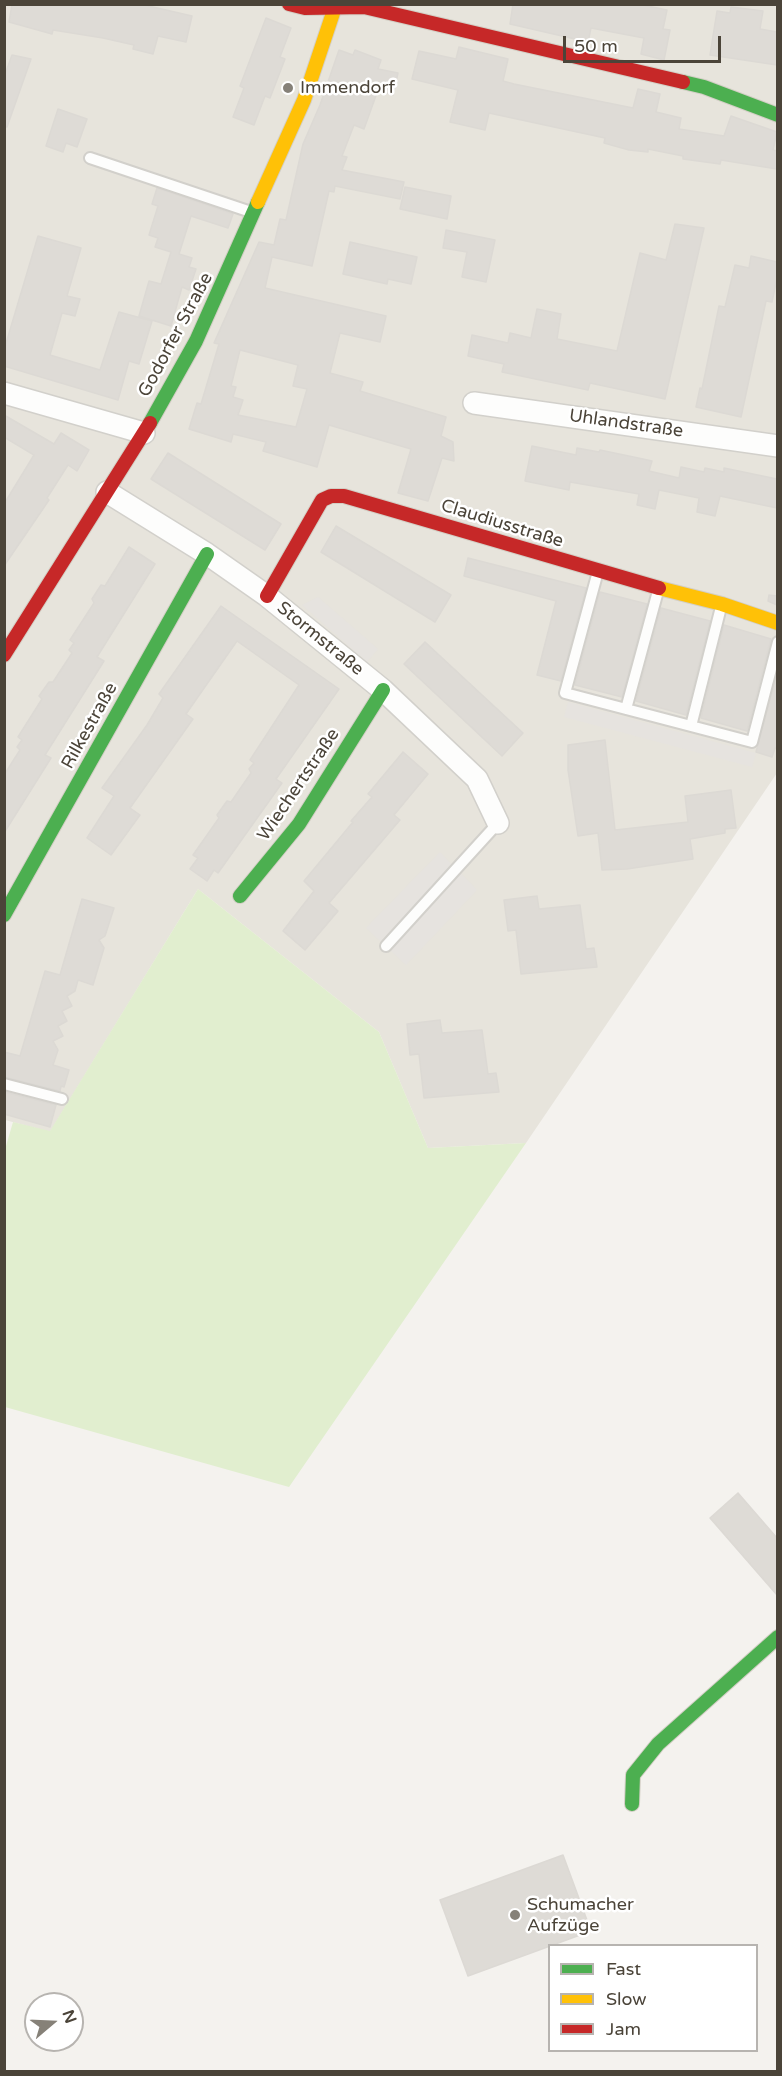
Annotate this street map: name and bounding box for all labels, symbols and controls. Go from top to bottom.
scale bar [566,24,724,62]
text: 50 m [574,35,618,57]
place label: Immendorf [300,77,395,99]
marker: Immendorf [281,81,295,95]
street label: Godorfer Straße [134,269,218,401]
street label: Uhlandstraße [568,405,684,443]
street label: Claudiusstraße [438,495,566,553]
street label: Stormstraße [272,597,368,681]
street label: Rilkestraße [57,679,123,773]
street label: Wiechertstraße [253,725,345,845]
place label: Schumacher Aufzüge [527,1894,634,1936]
marker: Schumacher Aufzüge [508,1908,522,1922]
legend [548,1944,758,2052]
text: Fast [606,1958,641,1980]
text: Slow [606,1988,647,2010]
north arrow [24,1992,84,2052]
text: N [58,2007,81,2026]
text: Jam [606,2018,641,2040]

